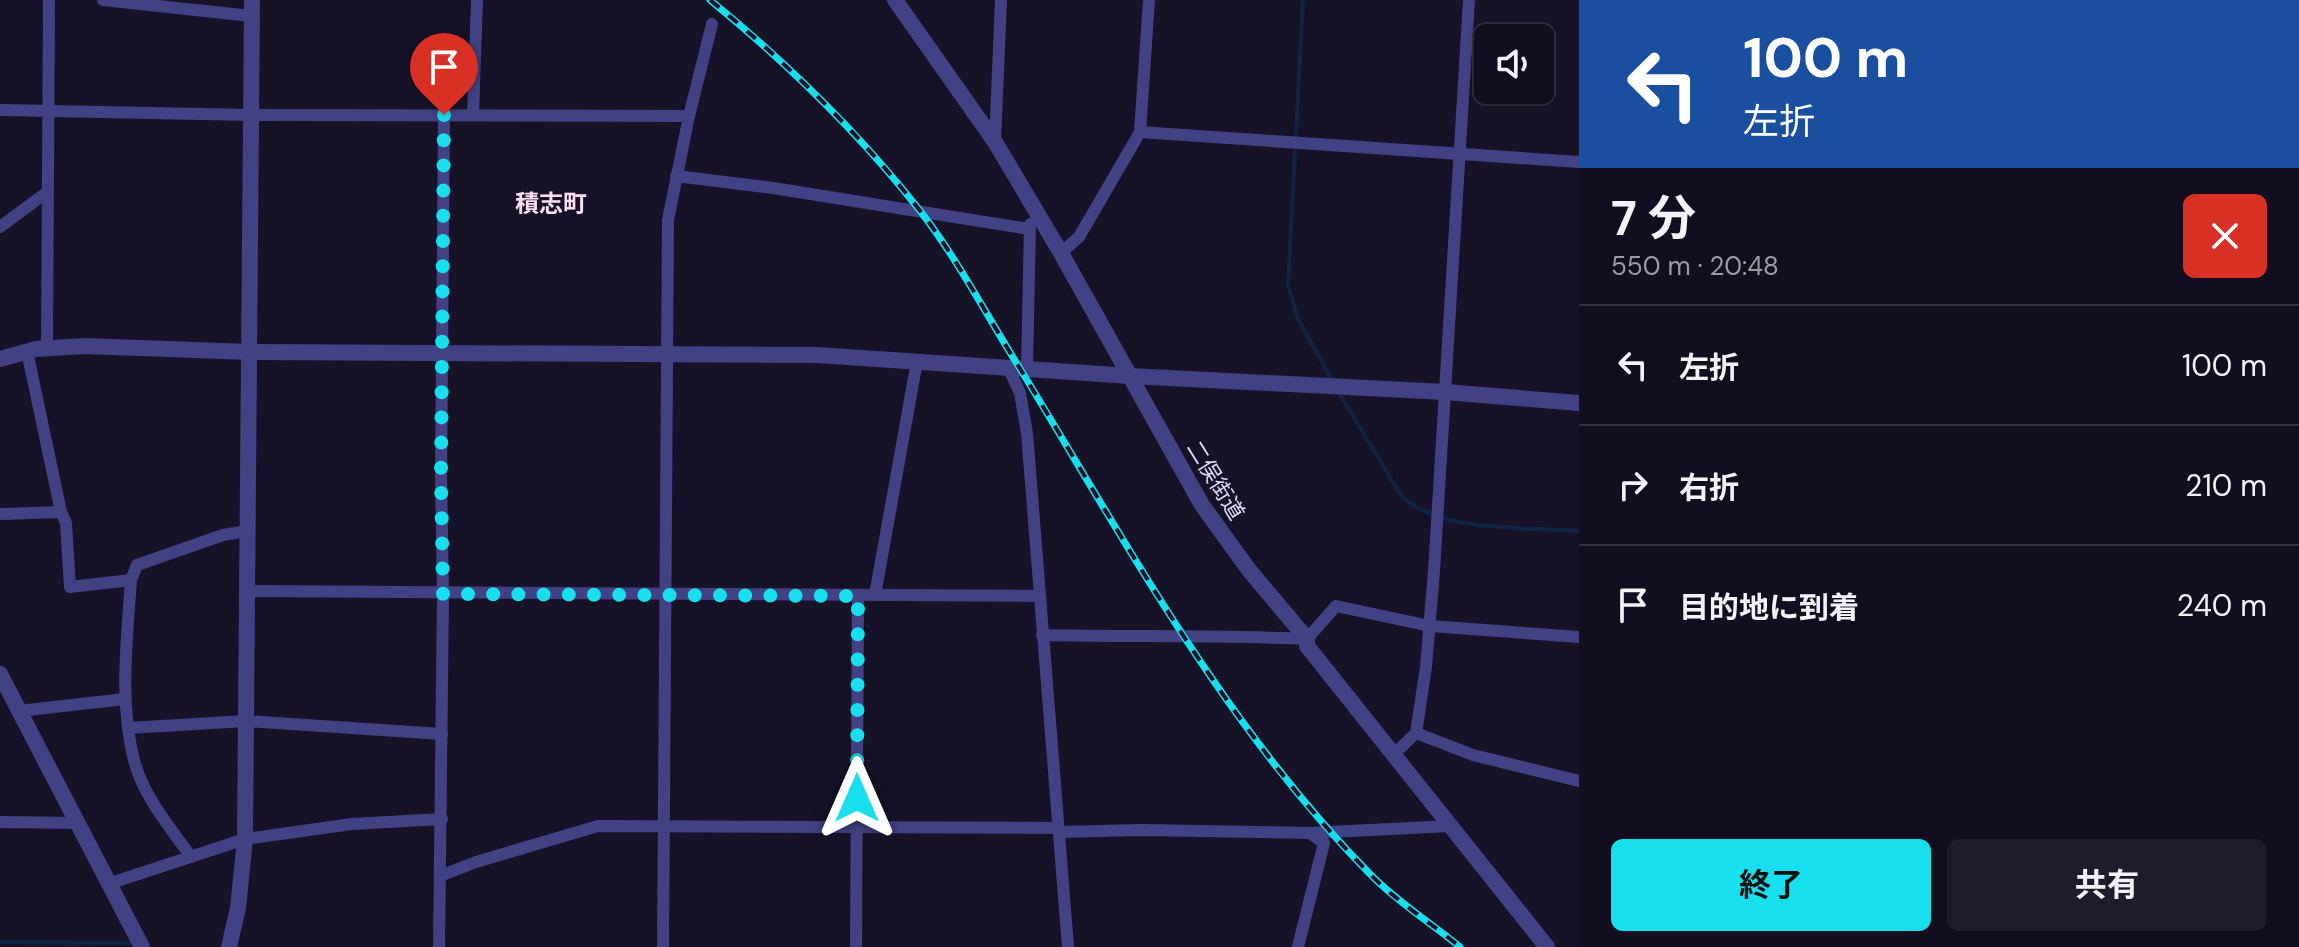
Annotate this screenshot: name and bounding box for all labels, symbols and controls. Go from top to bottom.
text: 100 m [1743,21,1908,94]
map controls [1474,24,1554,104]
button: sound [1474,24,1554,104]
icon: left [1611,32,1715,136]
pin [410,33,478,115]
icon: arrive [422,45,466,89]
text: 左折 [1743,98,1815,145]
text: 7 分 [1611,187,1696,250]
district label: 積志町 [515,188,587,219]
button: close [2183,194,2267,278]
text: 550 m · 20:48 [1611,249,1779,283]
icon: left [1611,343,1655,387]
text: 100 m [2182,346,2267,385]
text: 左折 [1679,348,1739,387]
street label: 二俣街道 [1180,435,1251,525]
icon: right [1611,463,1655,507]
text: 210 m [2185,466,2267,505]
text: 右折 [1679,468,1739,507]
icon: arrive [1611,583,1655,627]
text: 240 m [2177,586,2267,625]
text: 目的地に到着 [1679,588,1859,627]
position arrow [815,756,899,840]
button: 終了 [1611,839,1931,931]
button: 共有 [1947,839,2267,931]

